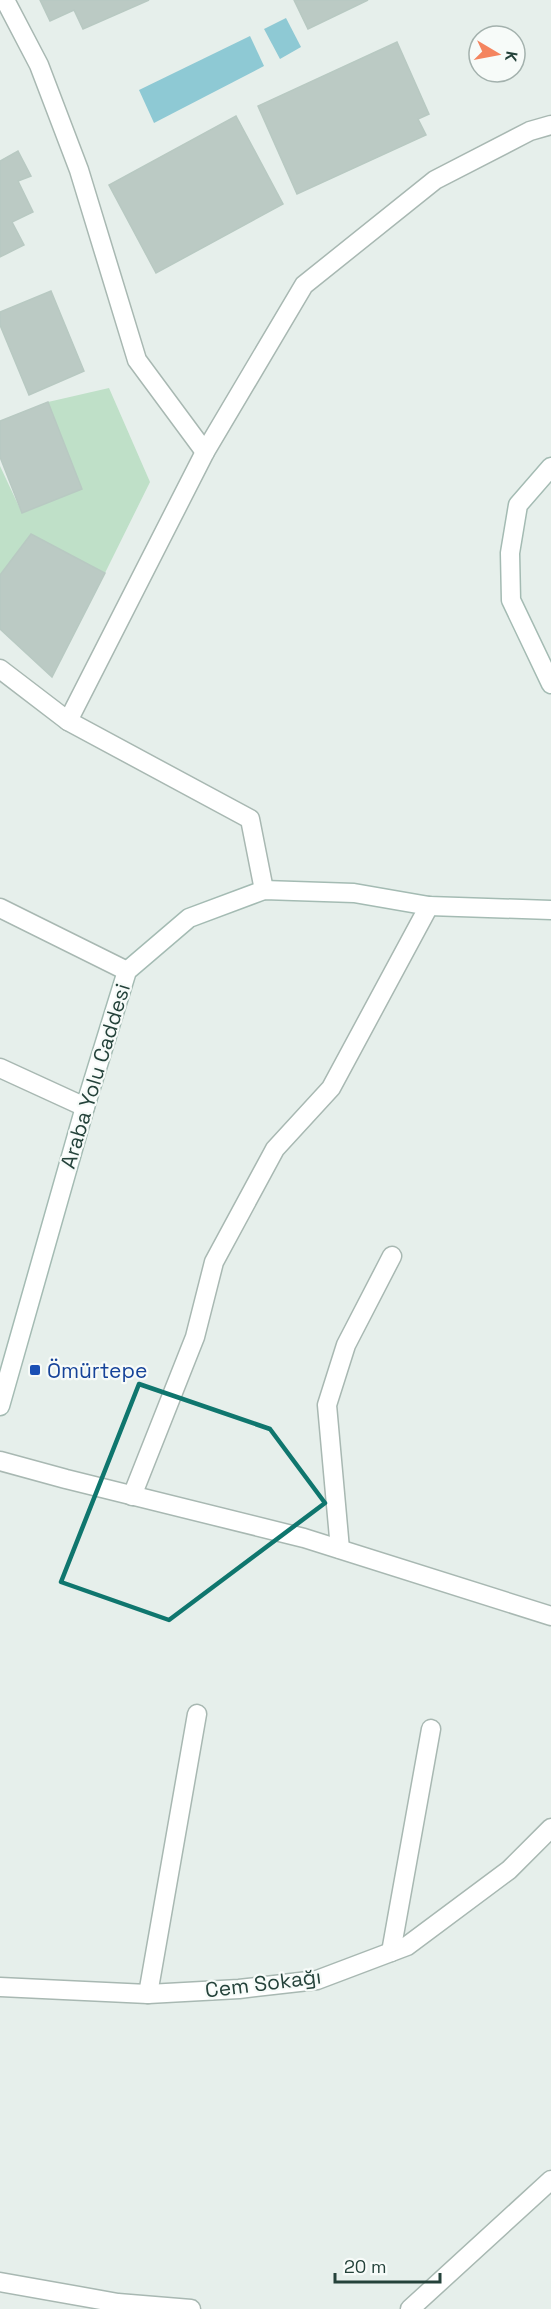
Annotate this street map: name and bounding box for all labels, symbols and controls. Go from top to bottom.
north arrow [467,24,527,84]
text: K [500,50,522,63]
street label: Araba Yolu Caddesi [54,980,136,1172]
place label: Ömürtepe [47,1357,147,1384]
marker: Ömürtepe [28,1363,42,1377]
street label: Cem Sokağı [203,1962,323,2004]
scale bar [335,2246,440,2284]
text: 20 m [344,2255,387,2278]

